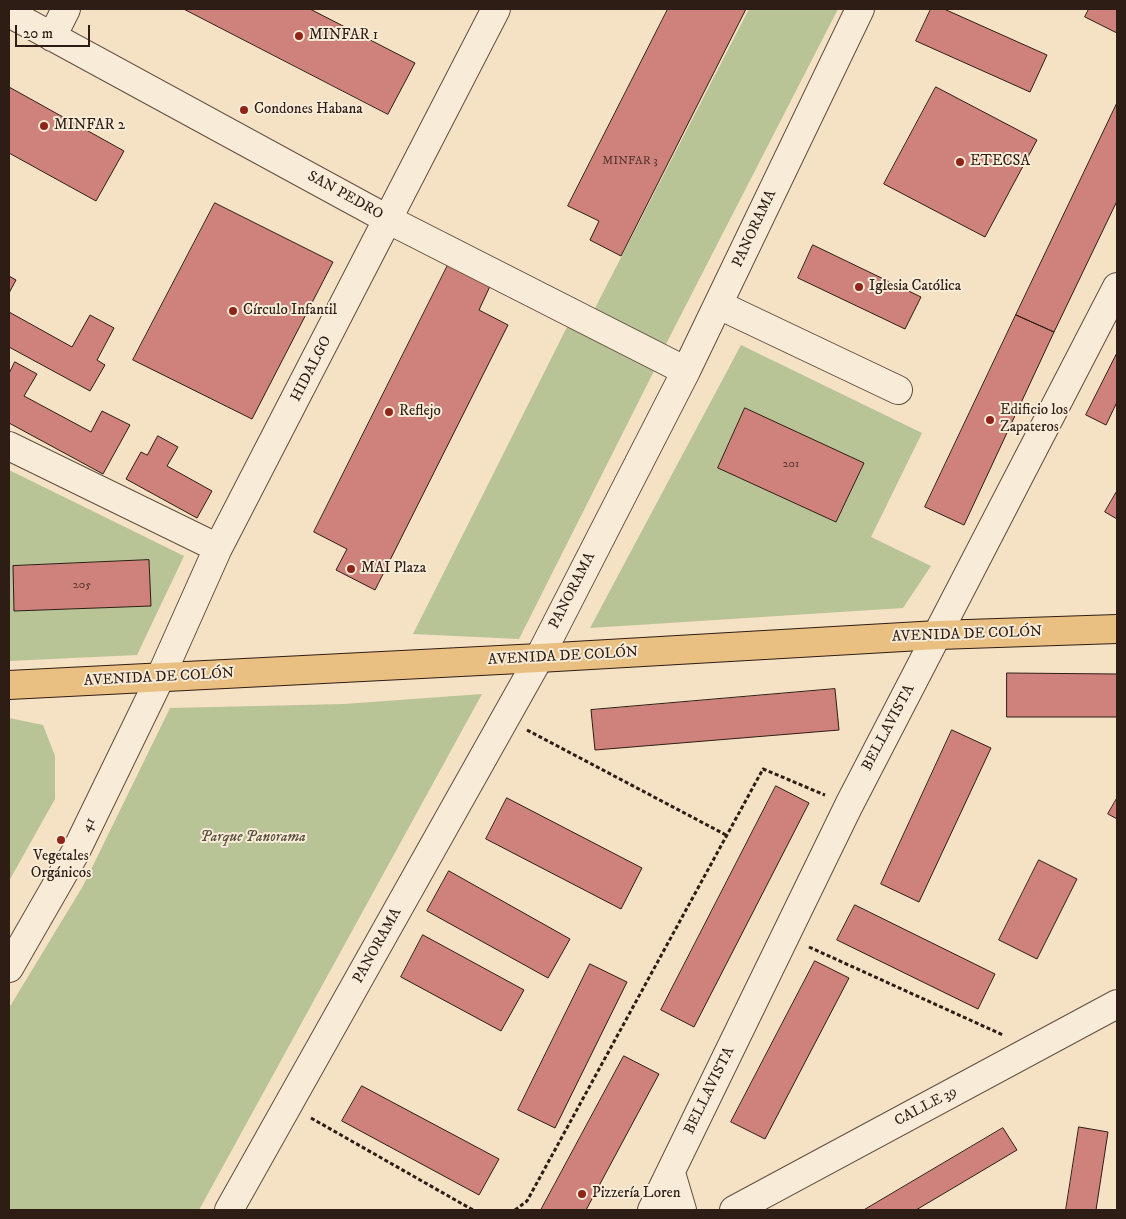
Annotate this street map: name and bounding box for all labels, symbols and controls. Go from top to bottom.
scale bar [18,15,92,47]
text: 20 m [23,24,53,43]
place label: MINFAR 1 [309,27,378,45]
marker: MINFAR 1 [293,30,305,42]
place label: Condones Habana [254,101,363,119]
marker: Condones Habana [238,104,250,116]
place label: MINFAR 2 [54,117,125,135]
marker: MINFAR 2 [38,120,50,132]
place label: ETECSA [970,153,1030,171]
house number: MINFAR 3 [602,155,658,169]
marker: ETECSA [954,156,966,168]
street label: SAN PEDRO [304,168,386,224]
street label: PANORAMA [729,187,781,271]
place label: Iglesia Católica [869,278,961,296]
marker: Iglesia Católica [853,281,865,293]
place label: Círculo Infantil [243,302,337,320]
marker: Círculo Infantil [227,305,239,317]
street label: HIDALGO [288,333,336,405]
place label: Edificio los Zapateros [1000,402,1068,437]
place label: Reflejo [399,403,441,421]
marker: Reflejo [383,406,395,418]
marker: Edificio los Zapateros [984,414,996,426]
house number: 201 [783,458,799,472]
street label: PANORAMA [546,550,600,632]
place label: MAI Plaza [361,560,426,578]
marker: MAI Plaza [345,563,357,575]
house number: 205 [73,579,91,593]
street label: AVENIDA DE COLÓN [892,623,1042,647]
street label: AVENIDA DE COLÓN [487,644,639,670]
street label: AVENIDA DE COLÓN [83,665,235,691]
street label: BELLAVISTA [859,682,919,774]
street label: 41 [78,815,100,835]
park label: Parque Panorama [200,829,306,847]
marker: Vegetales Orgánicos [55,834,67,846]
place label: Vegetales Orgánicos [31,848,91,883]
street label: PANORAMA [350,905,406,987]
street label: BELLAVISTA [681,1044,739,1138]
street label: CALLE 39 [892,1083,960,1131]
place label: Pizzería Loren [592,1185,681,1203]
marker: Pizzería Loren [576,1188,588,1200]

